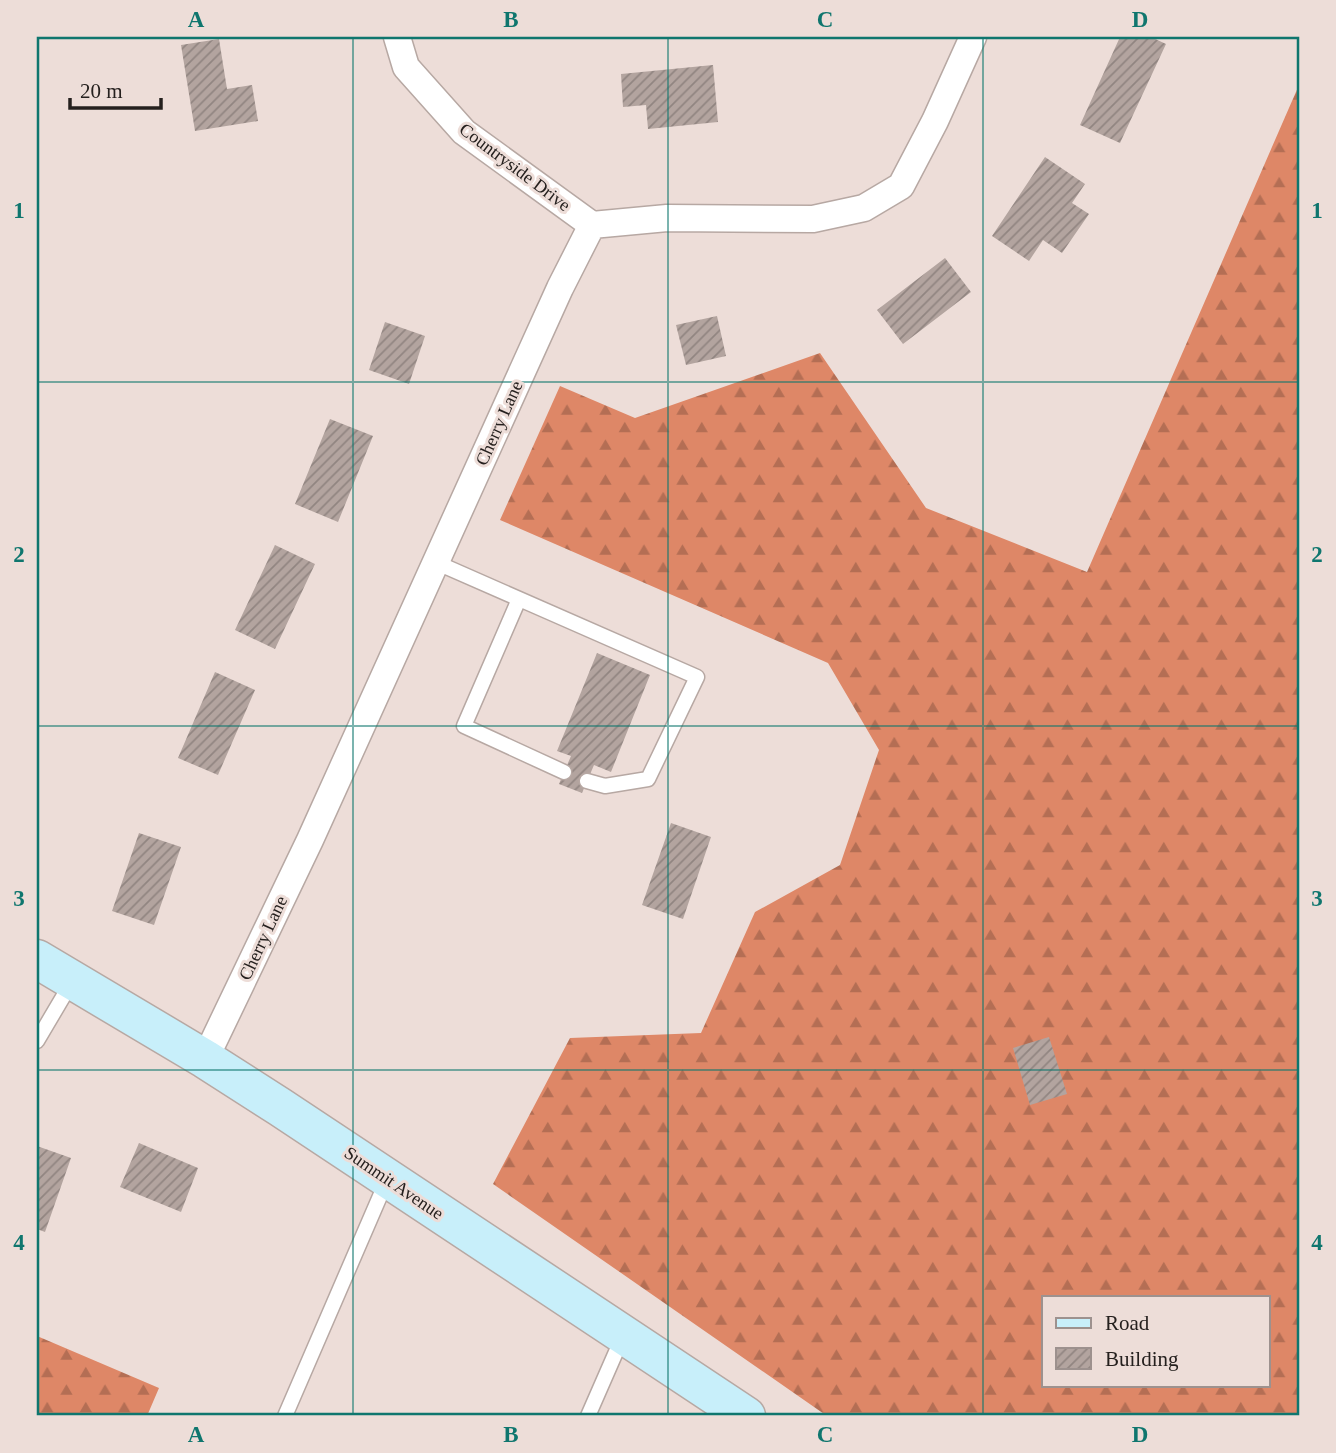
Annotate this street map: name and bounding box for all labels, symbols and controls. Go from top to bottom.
text: A [188,7,205,32]
text: B [503,7,519,32]
text: C [817,7,833,32]
text: D [1132,7,1148,32]
scale bar [70,66,161,110]
text: 20 m [80,79,123,103]
street label: Countryside Drive [456,119,574,215]
text: 1 [13,198,25,223]
text: 1 [1311,198,1323,223]
street label: Cherry Lane [471,378,527,468]
text: 2 [13,542,25,567]
text: 2 [1311,542,1323,567]
text: 3 [13,886,25,911]
text: 3 [1311,886,1323,911]
street label: Cherry Lane [235,893,291,983]
street label: Summit Avenue [341,1143,447,1223]
text: 4 [13,1230,25,1255]
text: 4 [1311,1230,1323,1255]
legend [1042,1296,1270,1386]
text: Road [1105,1311,1150,1335]
text: Building [1105,1347,1179,1371]
text: A [188,1422,205,1447]
text: B [503,1422,519,1447]
text: C [817,1422,833,1447]
text: D [1132,1422,1148,1447]

